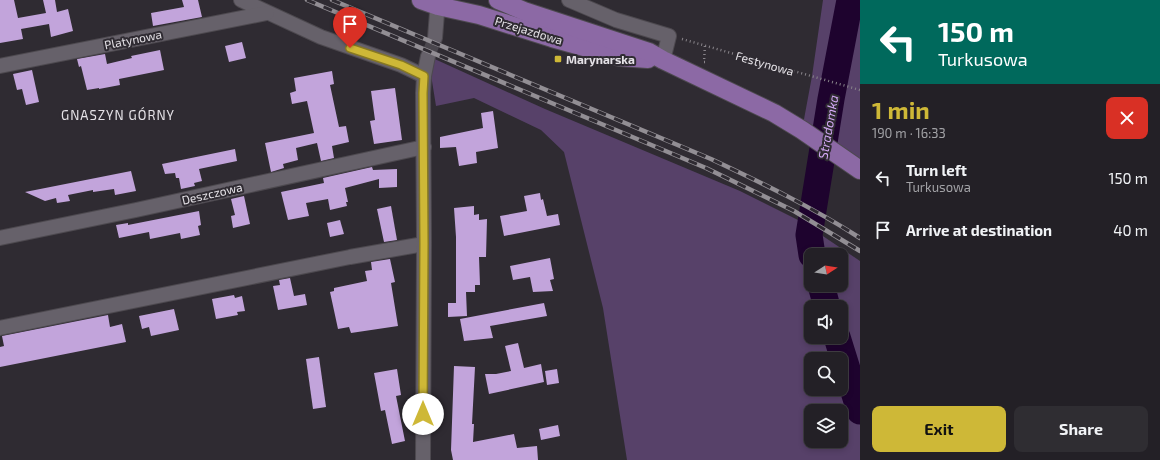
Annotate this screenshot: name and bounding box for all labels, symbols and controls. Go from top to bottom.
pin [333,7.0,367,48]
icon: arrive [339,13,361,35]
street label: Przejazdowa [493,13,565,48]
text: 150 m [938,14,1014,48]
icon: left [872,16,924,68]
street label: Platynowa [103,27,163,51]
street label: Festynowa [734,48,796,78]
text: Turkusowa [938,48,1028,70]
place label: Marynarska [566,52,635,67]
marker: Marynarska [553,54,563,64]
water label: Stradomka [814,94,842,160]
text: 1 min [872,95,930,124]
button: close [1106,97,1148,139]
district label: GNASZYN GÓRNY [61,106,175,123]
text: 190 m · 16:33 [872,125,946,141]
text: Turn left [906,161,967,179]
icon: left [872,167,894,189]
text: 150 m [1108,169,1148,187]
street label: Deszczowa [180,179,244,207]
text: Turkusowa [906,179,971,195]
icon: arrive [872,219,894,241]
text: Arrive at destination [906,221,1052,239]
text: 40 m [1113,221,1148,239]
north arrow [804,248,848,292]
map controls [804,248,848,448]
button: sound [804,300,848,344]
button: search [804,352,848,396]
position arrow [402,393,444,435]
button: layers [804,404,848,448]
button: Exit [872,406,1006,452]
button: Share [1014,406,1148,452]

